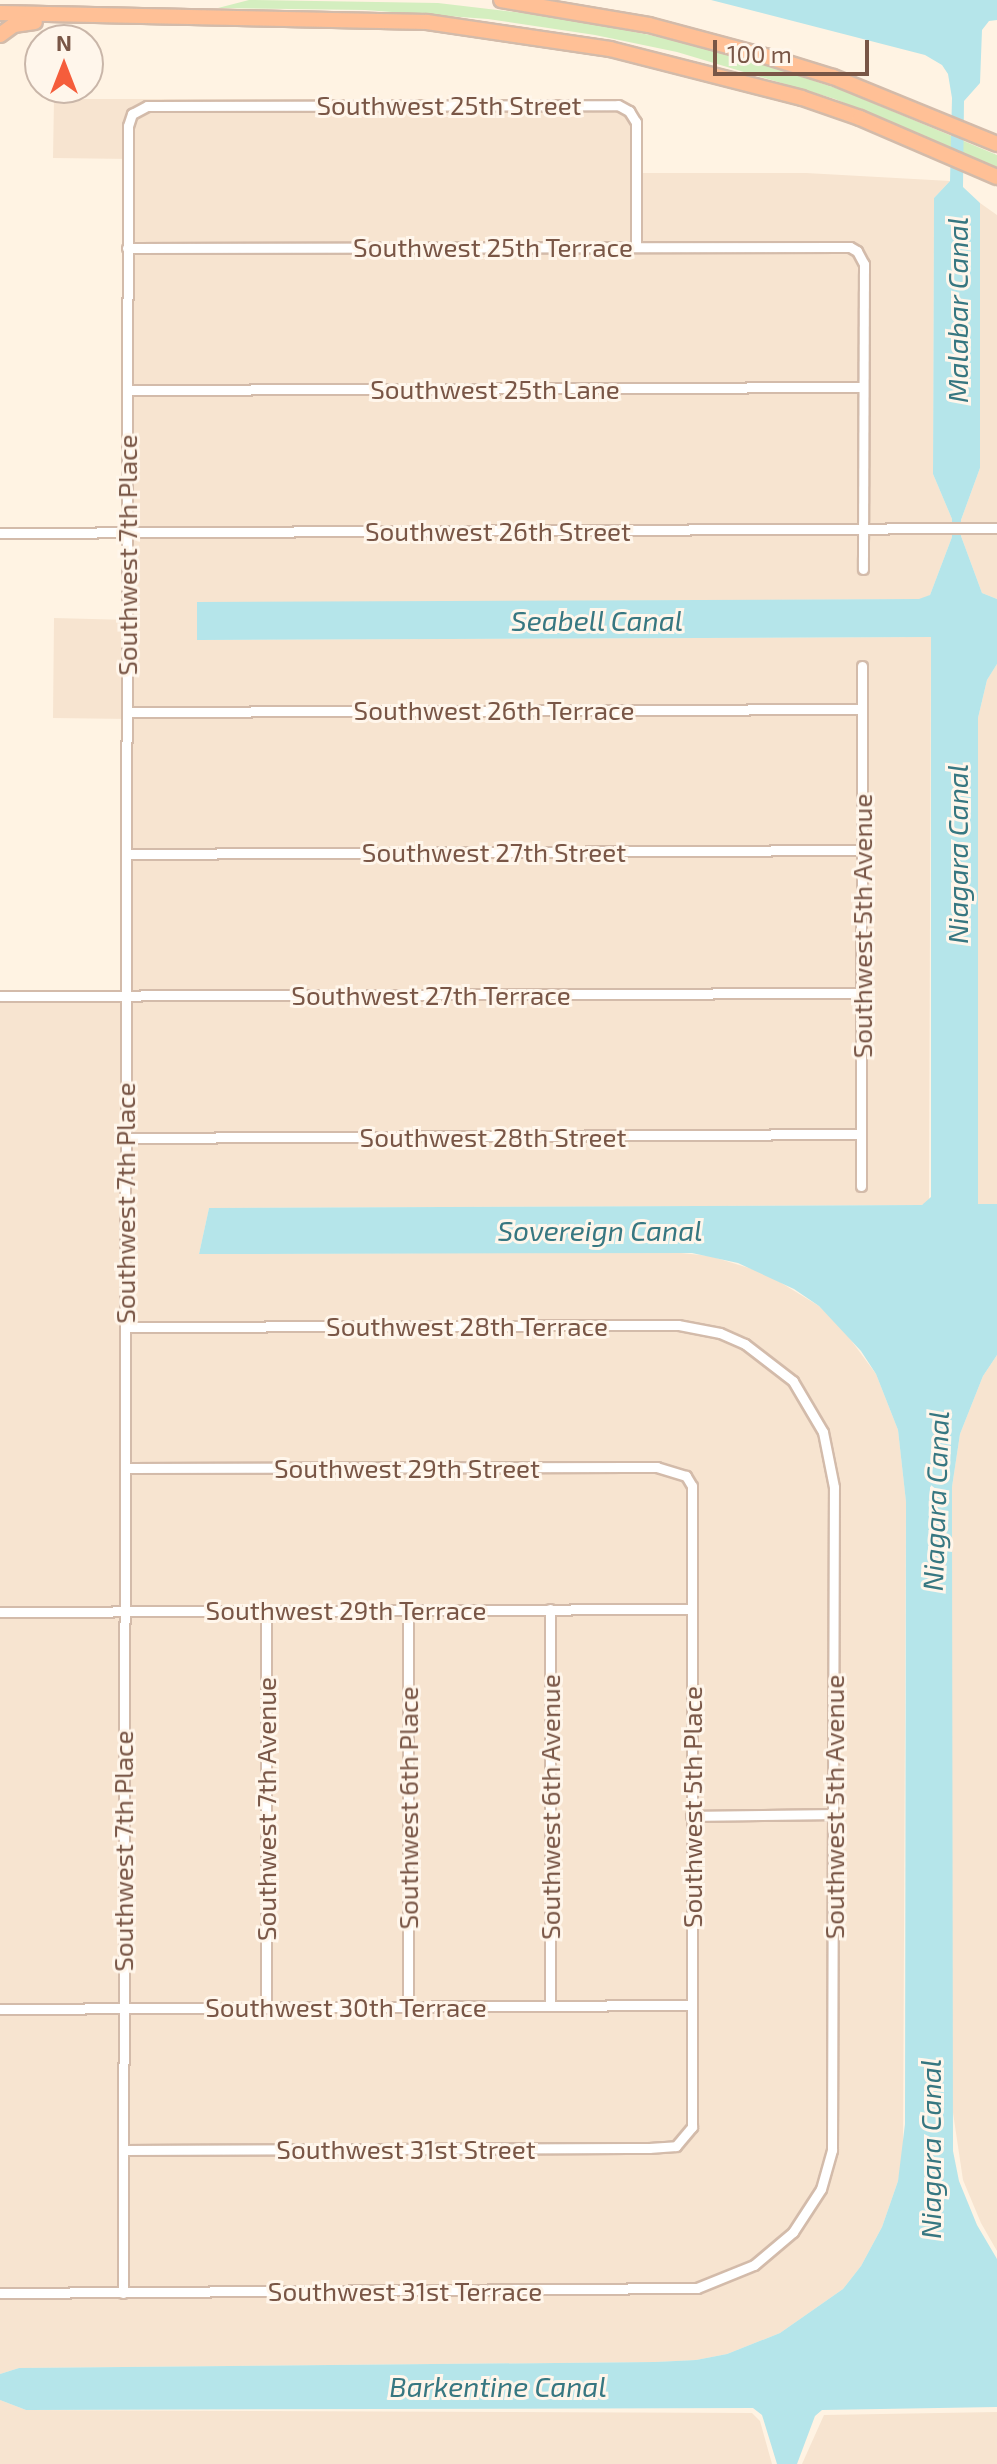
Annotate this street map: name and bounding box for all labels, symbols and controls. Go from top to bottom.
north arrow [24,24,104,104]
scale bar [717,24,873,74]
text: N [56,29,72,55]
text: 100 m [727,39,792,68]
street label: Southwest 25th Street [316,89,582,121]
water label: Malabar Canal [940,217,974,403]
street label: Southwest 25th Terrace [353,231,633,263]
street label: Southwest 25th Lane [370,373,620,405]
street label: Southwest 7th Place [111,434,143,676]
street label: Southwest 26th Street [365,515,631,547]
water label: Seabell Canal [511,603,683,637]
street label: Southwest 26th Terrace [353,694,635,726]
water label: Niagara Canal [940,764,974,944]
street label: Southwest 5th Avenue [846,793,878,1059]
street label: Southwest 27th Street [362,836,626,868]
street label: Southwest 27th Terrace [291,979,571,1011]
street label: Southwest 7th Place [109,1082,141,1324]
street label: Southwest 28th Street [360,1121,626,1153]
water label: Sovereign Canal [498,1213,702,1247]
street label: Southwest 28th Terrace [326,1310,608,1342]
water label: Niagara Canal [915,1410,955,1592]
street label: Southwest 29th Street [274,1452,540,1484]
street label: Southwest 29th Terrace [205,1594,487,1626]
street label: Southwest 6th Avenue [534,1674,566,1940]
street label: Southwest 5th Avenue [818,1674,850,1940]
street label: Southwest 7th Avenue [250,1677,282,1941]
street label: Southwest 5th Place [676,1686,708,1928]
street label: Southwest 6th Place [392,1687,424,1929]
street label: Southwest 7th Place [107,1730,139,1972]
street label: Southwest 30th Terrace [205,1991,487,2023]
water label: Niagara Canal [913,2059,947,2239]
street label: Southwest 31st Street [276,2133,536,2165]
street label: Southwest 31st Terrace [268,2275,542,2307]
water label: Barkentine Canal [389,2369,607,2403]

